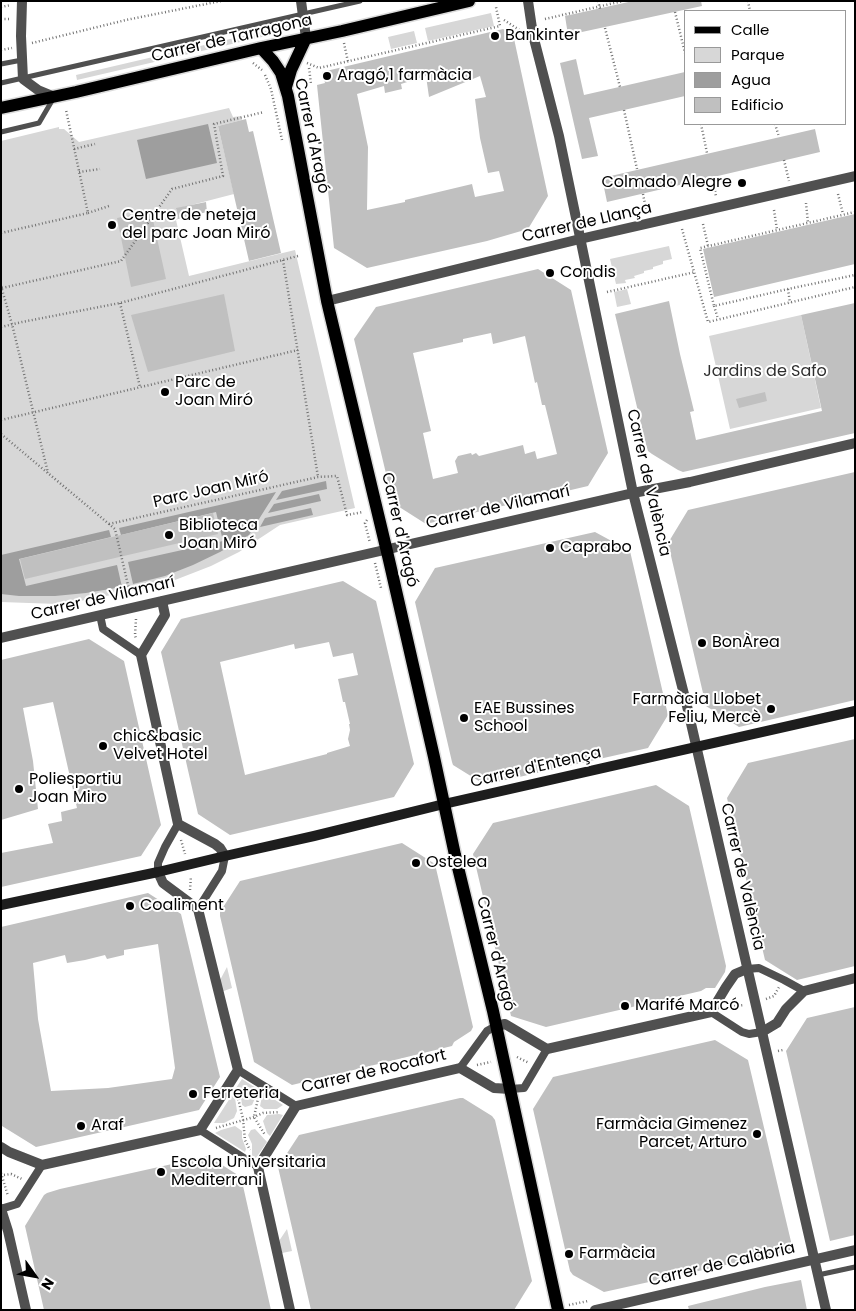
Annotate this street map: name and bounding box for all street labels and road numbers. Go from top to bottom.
street label: Carrer de Tarragona [150,11,314,67]
street label: Carrer d'Aragó [289,77,333,195]
street label: Carrer de Llança [520,199,654,247]
street label: Carrer de València [622,408,674,558]
street label: Parc Joan Miró [151,467,271,513]
street label: Carrer d'Aragó [376,471,422,589]
street label: Carrer de Vilamarí [424,482,572,534]
street label: Carrer de Vilamarí [29,573,177,625]
street label: Carrer d'Entença [469,744,603,792]
street label: Carrer de València [716,802,768,952]
street label: Carrer d'Aragó [472,895,518,1013]
street label: Carrer de Rocafort [300,1046,448,1098]
street label: Carrer de Calàbria [647,1239,797,1291]

